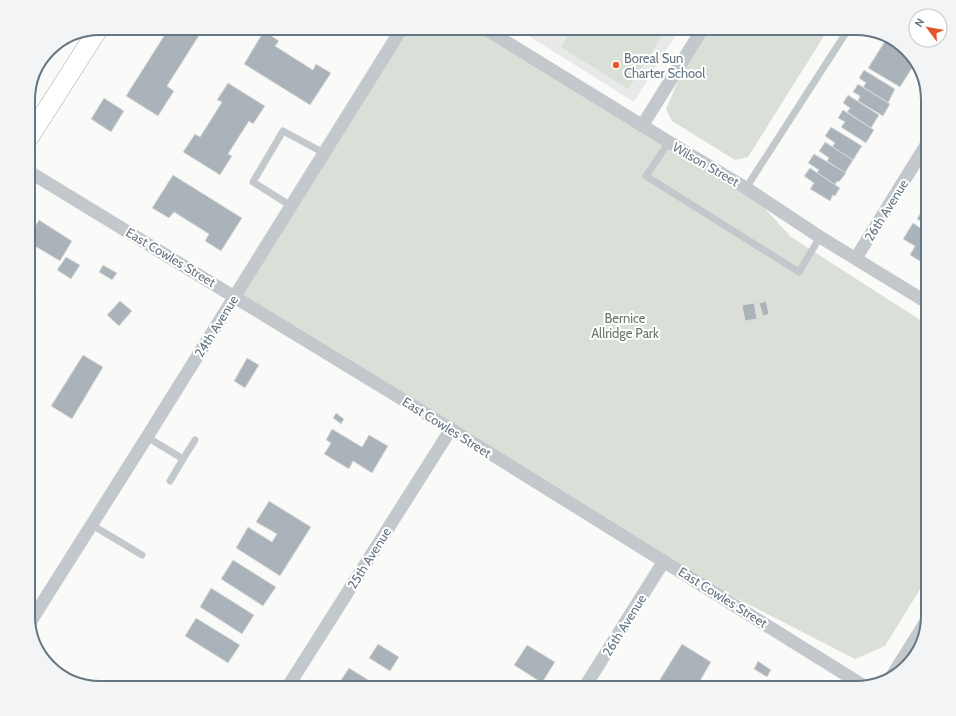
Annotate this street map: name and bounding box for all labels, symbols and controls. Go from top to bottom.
north arrow [908,8,948,48]
text: N [912,16,928,30]
place label: Boreal Sun Charter School [624,50,705,81]
marker: Boreal Sun Charter School [611,60,621,70]
street label: Wilson Street [670,139,743,190]
street label: 26th Avenue [861,176,911,244]
street label: East Cowles Street [123,224,219,290]
street label: 24th Avenue [191,292,241,360]
park label: Bernice Allridge Park [591,310,659,341]
street label: East Cowles Street [400,393,495,461]
street label: 25th Avenue [344,524,394,592]
street label: East Cowles Street [676,563,771,631]
street label: 26th Avenue [599,591,649,659]

